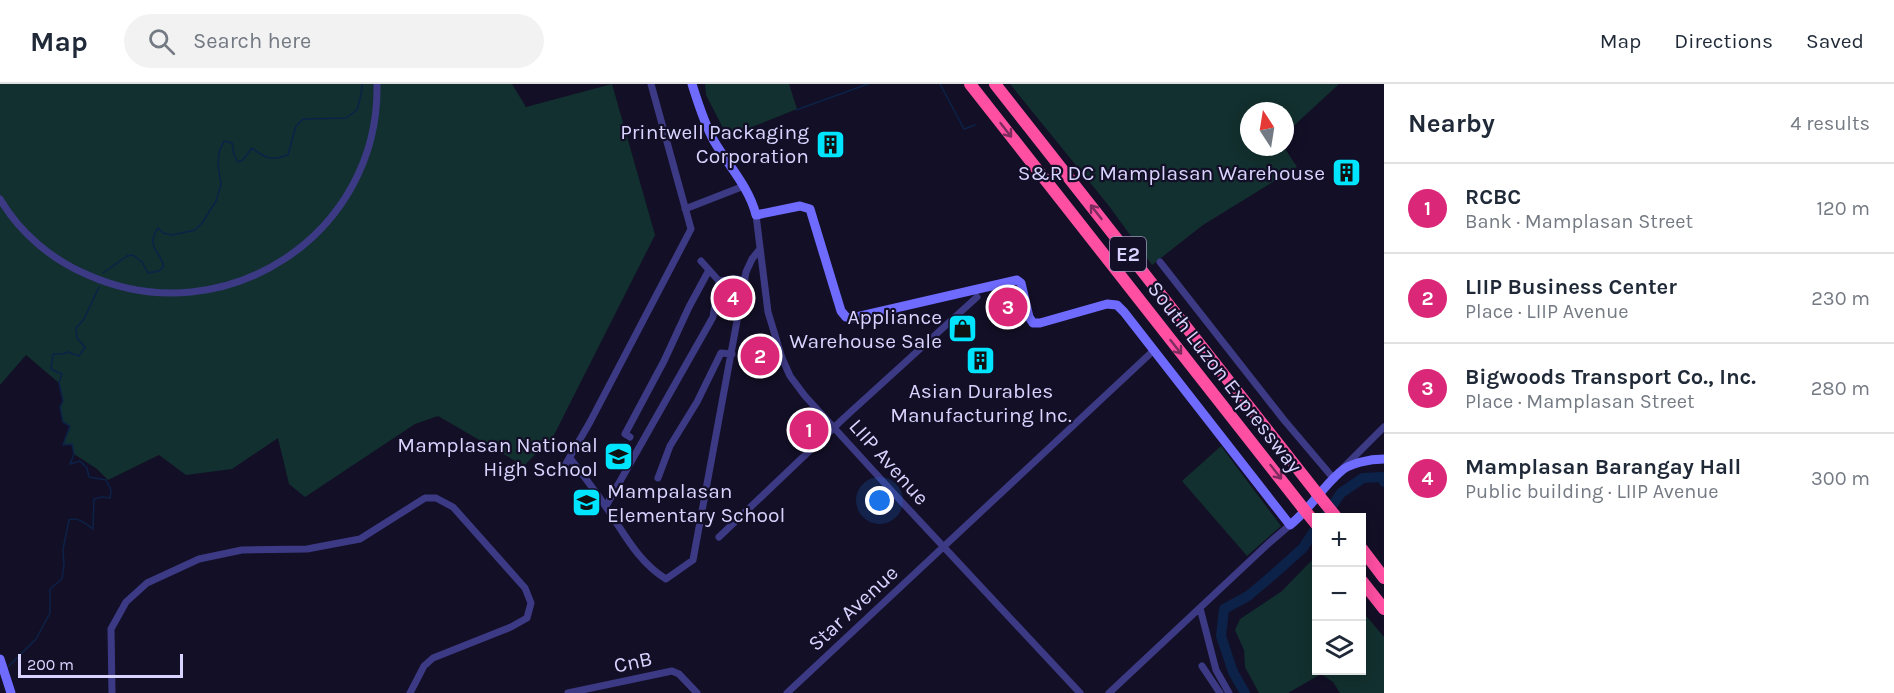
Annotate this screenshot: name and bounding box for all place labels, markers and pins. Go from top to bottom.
place label: Printwell Packaging Corporation [620,120,809,168]
building icon: Printwell Packaging Corporation [814,128,846,160]
building icon: S&R DC Mamplasan Warehouse [1330,157,1362,189]
place label: S&R DC Mamplasan Warehouse [1018,161,1325,185]
pin: 4 [714,276,752,320]
pin: 3 [988,284,1028,330]
place label: Appliance Warehouse Sale [789,305,942,353]
shop icon: Appliance Warehouse Sale [947,313,979,345]
pin: 2 [740,334,780,378]
building icon: Asian Durables Manufacturing Inc. [965,344,997,376]
place label: Asian Durables Manufacturing Inc. [890,379,1072,427]
pin: 1 [790,408,828,452]
place label: Mamplasan National High School [397,433,598,481]
school or university icon: Mamplasan National High School [603,441,635,473]
place label: Mampalasan Elementary School [607,479,785,527]
school or university icon: Mampalasan Elementary School [570,487,602,519]

